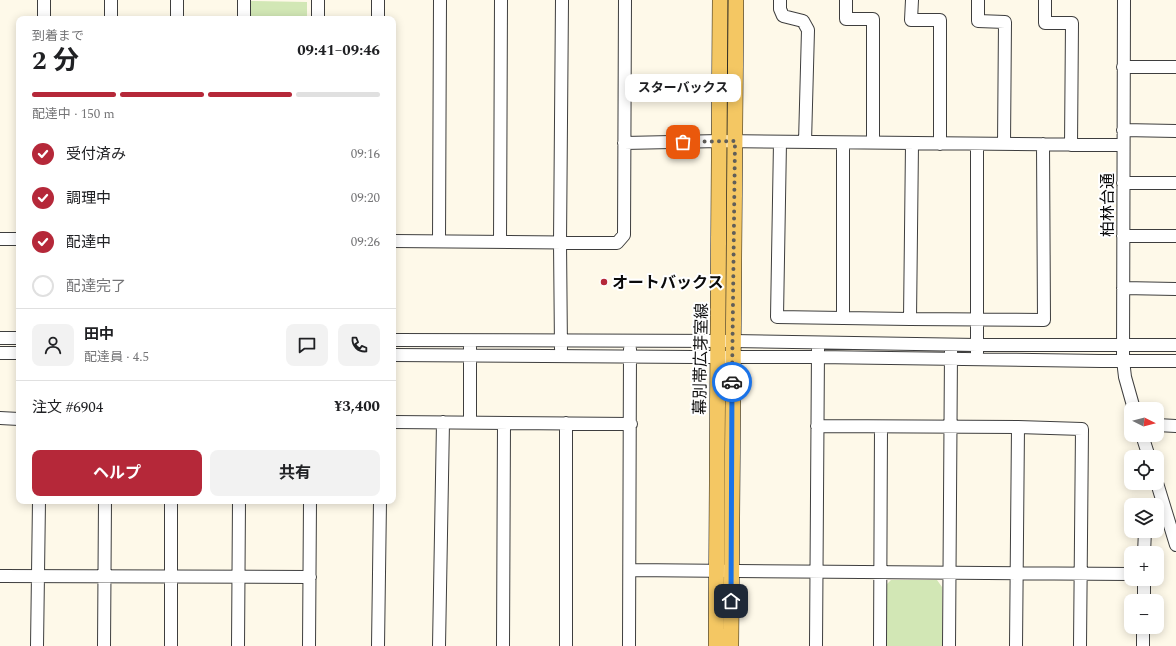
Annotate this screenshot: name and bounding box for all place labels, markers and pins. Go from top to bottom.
callout: スターバックス [625,74,741,102]
pin [666,125,700,159]
place label: オートバックス [612,271,724,295]
marker: オートバックス [599,277,609,287]
pin [714,584,748,618]

